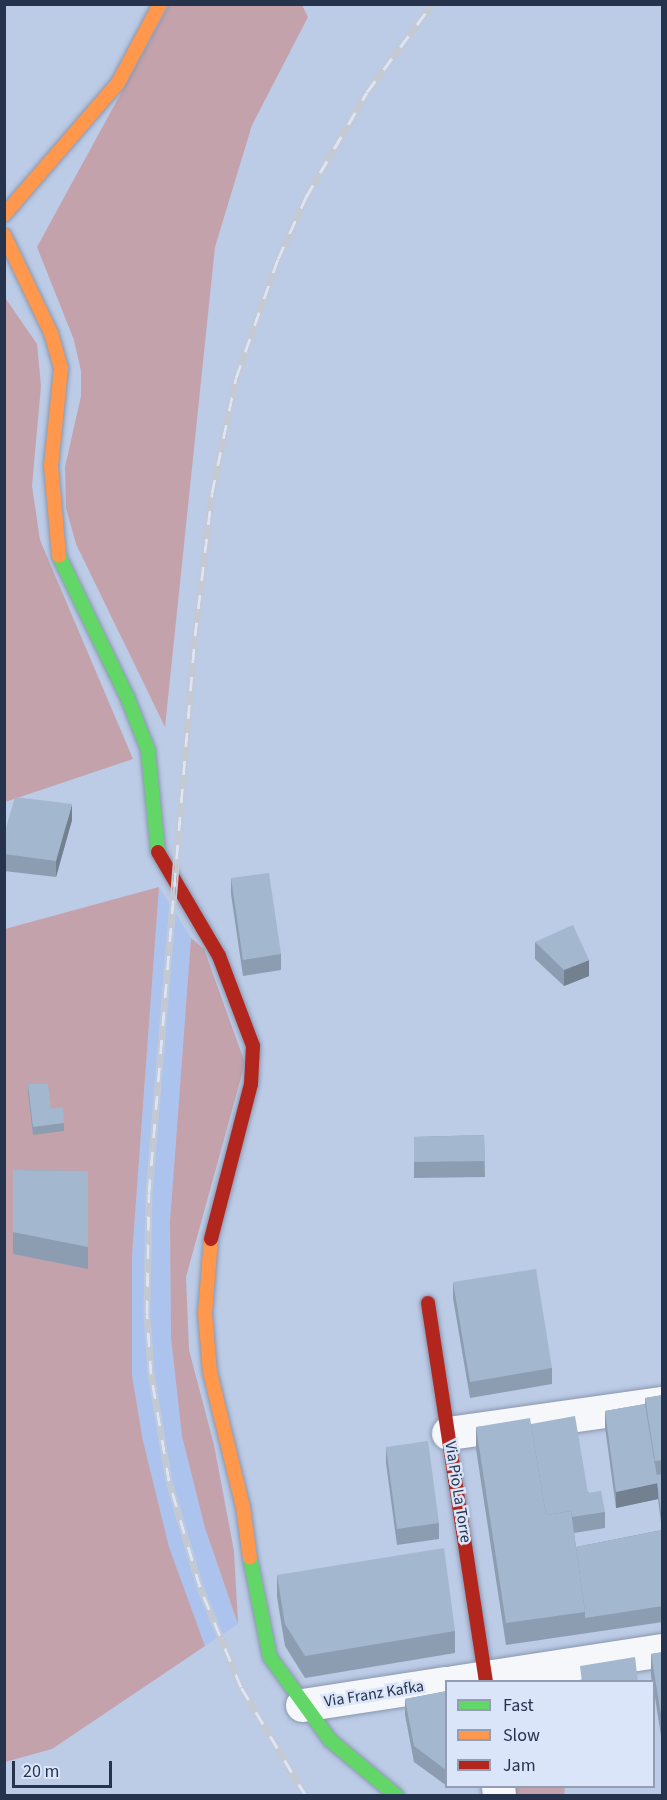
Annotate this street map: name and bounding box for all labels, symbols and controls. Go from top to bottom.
street label: Via Pio La Torre [441,1440,475,1544]
street label: Via Franz Kafka [323,1677,425,1711]
legend [445,1680,655,1788]
text: Fast [503,1693,534,1718]
text: Slow [503,1723,540,1748]
scale bar [15,1749,116,1787]
text: Jam [503,1753,536,1778]
text: 20 m [23,1759,59,1784]

